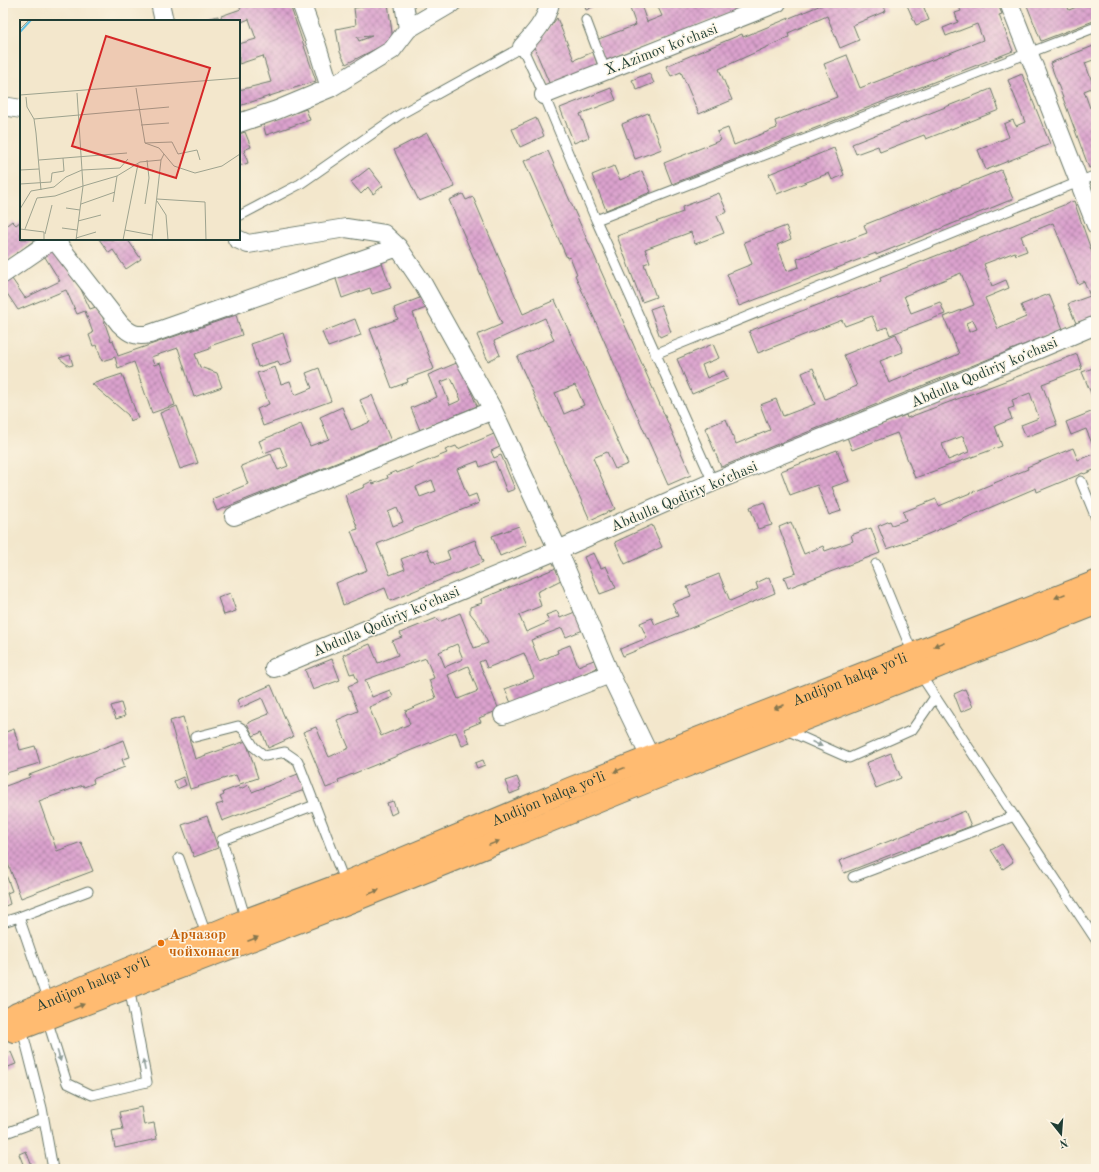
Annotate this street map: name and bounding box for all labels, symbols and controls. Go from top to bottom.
inset map [20,20,240,240]
street label: X.Azimov koʻchasi [603,22,720,79]
street label: Abdulla Qodiriy koʻchasi [909,336,1060,411]
street label: Abdulla Qodiriy koʻchasi [609,460,760,535]
street label: Abdulla Qodiriy koʻchasi [311,585,462,660]
one-way arrow [1053,594,1065,600]
one-way arrow [932,641,944,647]
street label: Andijon halqa yo‘li [790,651,909,710]
one-way arrow [772,704,784,710]
one-way arrow [811,741,823,747]
one-way arrow [612,767,624,773]
street label: Andijon halqa yo‘li [490,770,608,830]
one-way arrow [489,840,500,846]
one-way arrow [368,889,379,895]
place label: Арчазор чойхонаси [169,928,240,960]
one-way arrow [247,936,259,942]
marker: Арчазор чойхонаси [156,938,166,948]
street label: Andijon halqa yo‘li [34,955,152,1015]
one-way arrow [74,1003,86,1009]
one-way arrow [56,1050,62,1062]
one-way arrow [141,1059,147,1071]
north arrow [1041,1114,1081,1154]
text: N [1057,1136,1069,1149]

